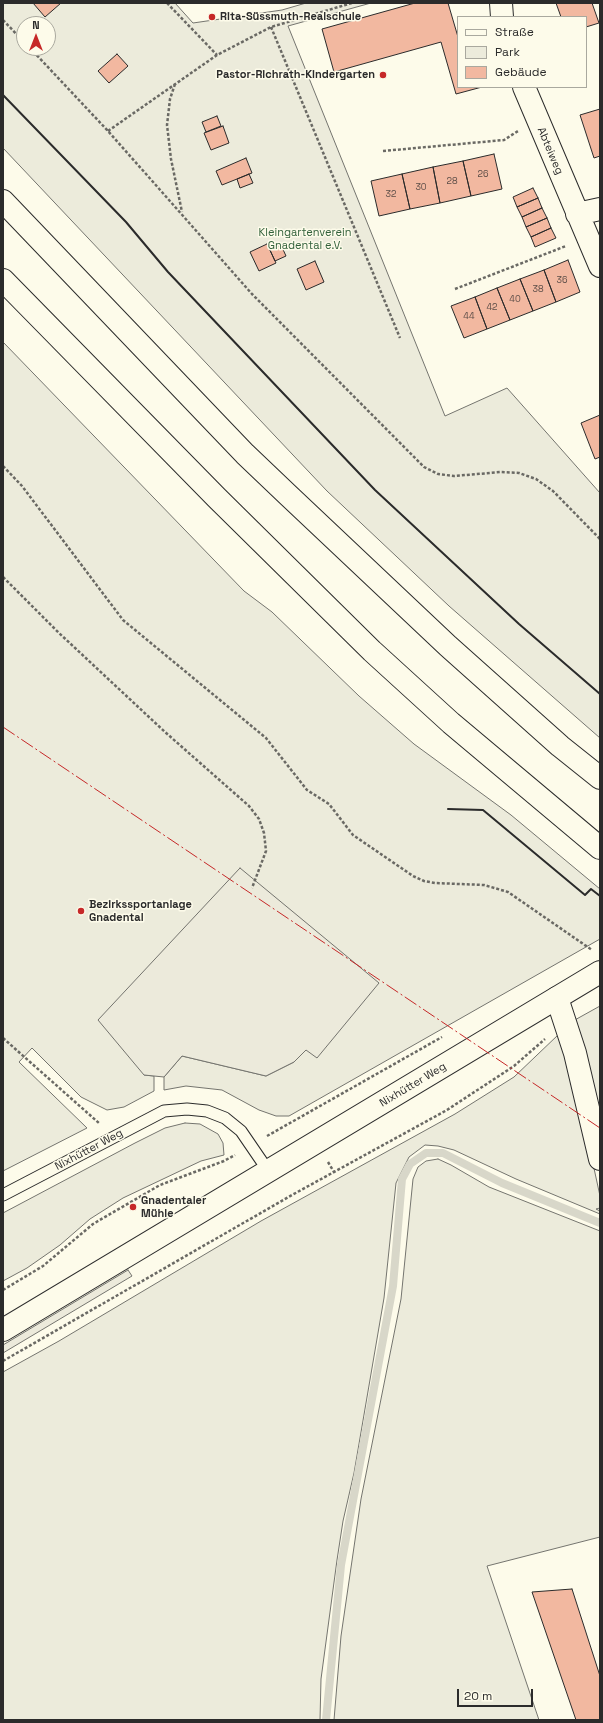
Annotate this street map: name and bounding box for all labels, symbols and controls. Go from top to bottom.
place label: Rita-Süssmuth-Realschule [220,10,361,24]
marker: Rita-Süssmuth-Realschule [207,12,217,22]
north arrow [16,16,56,56]
legend [457,16,587,88]
text: N [32,18,40,32]
text: Straße [495,24,534,40]
text: Park [495,44,520,60]
text: Gebäude [495,64,547,80]
place label: Pastor-Richrath-Kindergarten [216,68,375,82]
marker: Pastor-Richrath-Kindergarten [378,70,388,80]
street label: Abteiweg [534,125,566,177]
house number: 26 [478,170,488,180]
house number: 28 [446,177,458,187]
house number: 30 [415,183,427,193]
house number: 32 [386,190,396,200]
park label: Kleingartenverein Gnadental e.V. [259,226,351,252]
house number: 36 [557,276,567,286]
house number: 38 [532,285,544,295]
house number: 40 [509,295,521,305]
house number: 42 [486,303,498,313]
house number: 44 [463,312,475,322]
place label: Bezirkssportanlage Gnadental [89,898,192,924]
marker: Bezirkssportanlage Gnadental [76,906,86,916]
street label: Nixhütter Weg [377,1060,449,1110]
street label: Nixhütter Weg [53,1127,125,1173]
place label: Gnadentaler Mühle [141,1194,206,1220]
marker: Gnadentaler Mühle [128,1202,138,1212]
scale bar [459,1681,535,1707]
text: 20 m [464,1688,492,1704]

